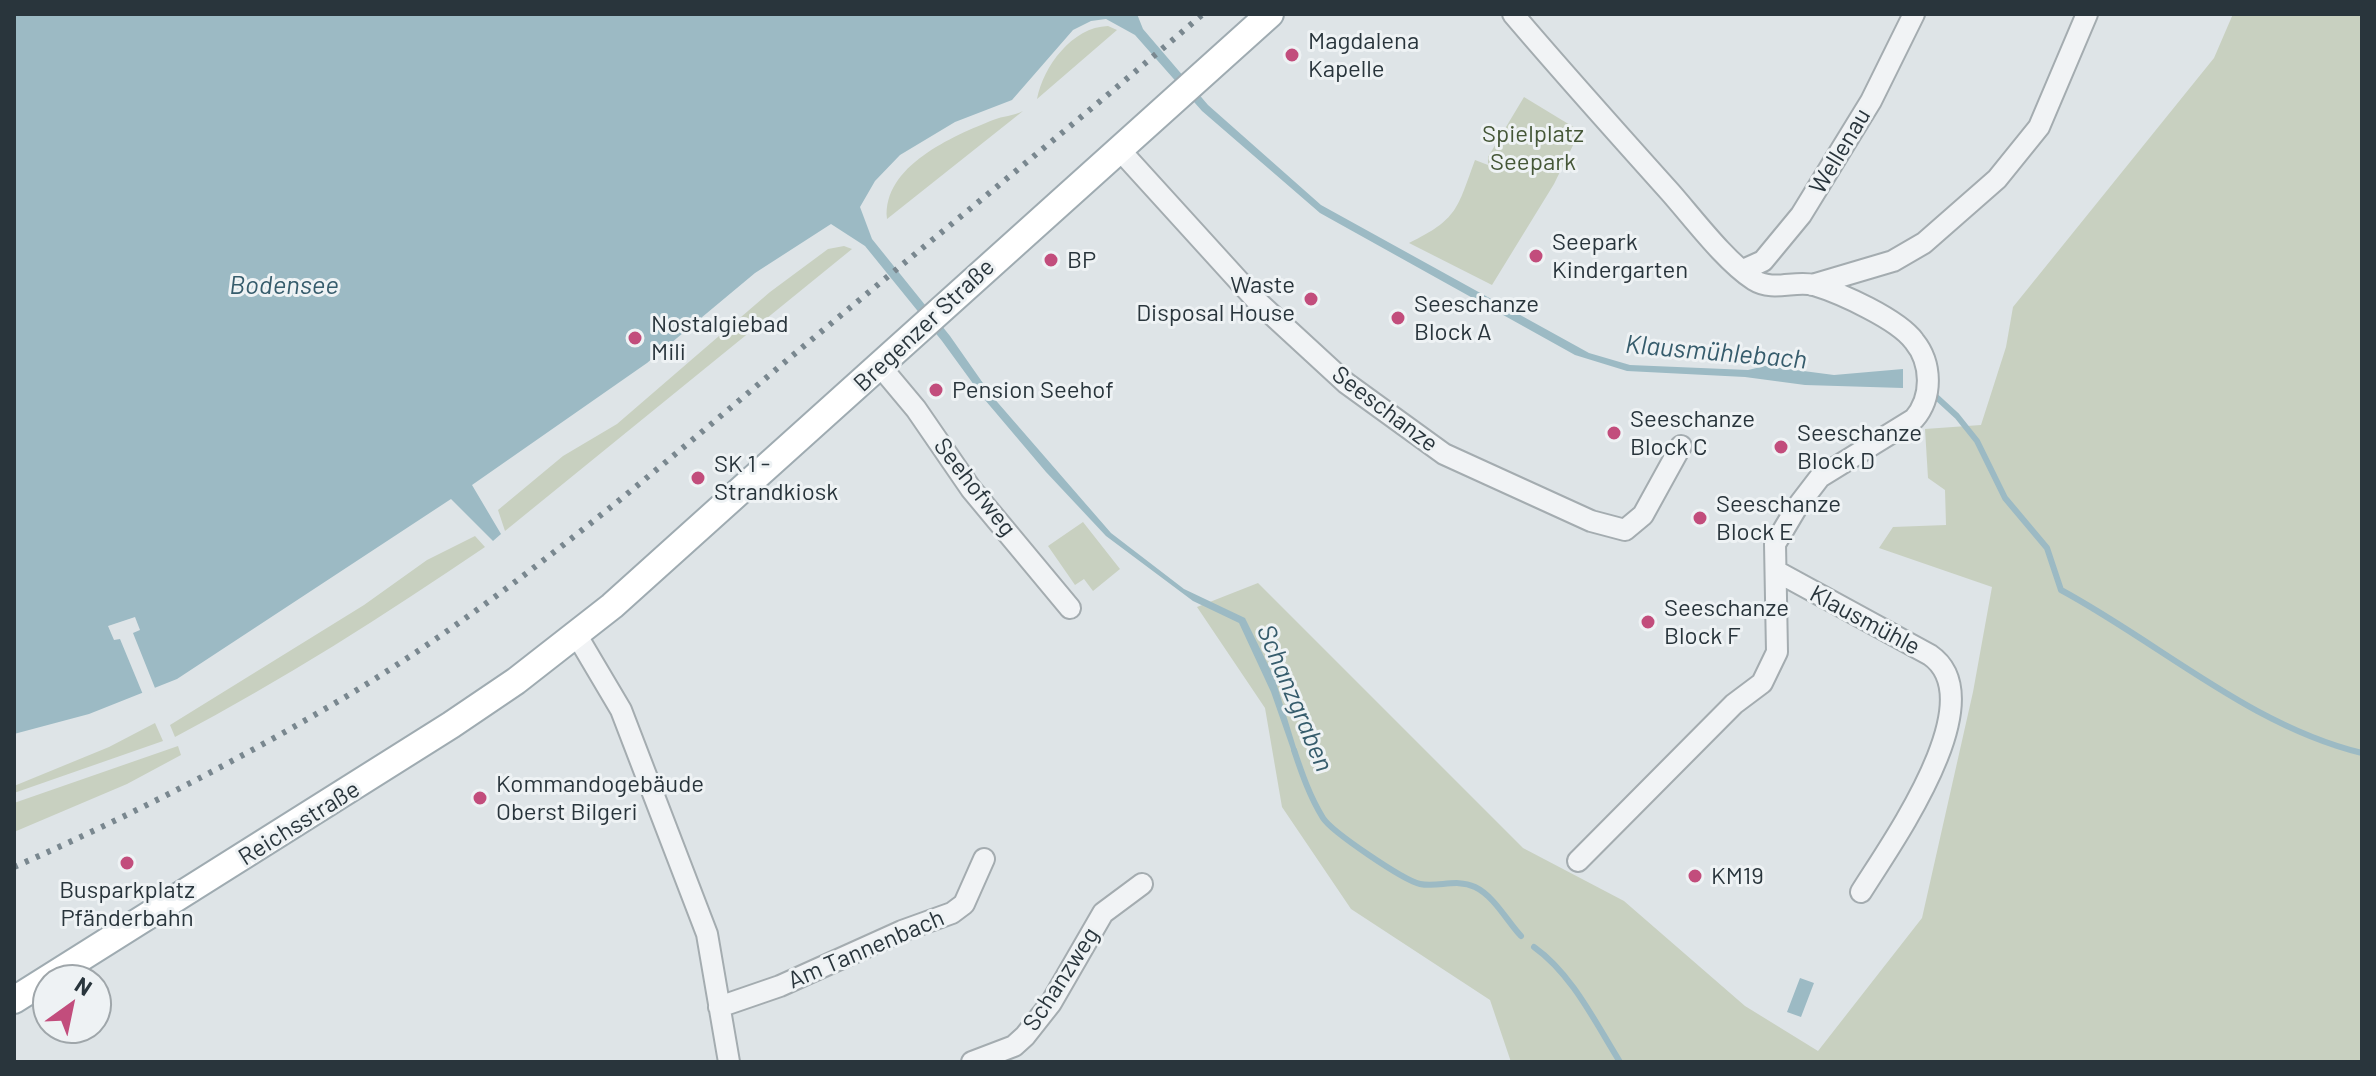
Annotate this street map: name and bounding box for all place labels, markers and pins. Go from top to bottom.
place label: Magdalena Kapelle [1308,27,1419,83]
marker: Magdalena Kapelle [1283,46,1301,64]
place label: Seepark Kindergarten [1552,228,1688,284]
place label: BP [1067,246,1096,274]
marker: Seepark Kindergarten [1527,247,1545,265]
marker: BP [1042,251,1060,269]
place label: Waste Disposal House [1136,271,1295,327]
marker: Waste Disposal House [1302,290,1320,308]
place label: Seeschanze Block A [1414,290,1539,346]
marker: Seeschanze Block A [1389,309,1407,327]
place label: Nostalgiebad Mili [651,310,789,366]
marker: Nostalgiebad Mili [626,329,644,347]
place label: Pension Seehof [952,376,1114,404]
marker: Pension Seehof [927,381,945,399]
place label: Seeschanze Block C [1630,405,1755,461]
place label: Seeschanze Block D [1797,419,1922,475]
marker: Seeschanze Block C [1605,424,1623,442]
marker: Seeschanze Block D [1772,438,1790,456]
place label: SK 1 - Strandkiosk [714,450,838,506]
marker: SK 1 - Strandkiosk [689,469,707,487]
place label: Seeschanze Block E [1716,490,1841,546]
marker: Seeschanze Block E [1691,509,1709,527]
place label: Seeschanze Block F [1664,594,1789,650]
marker: Seeschanze Block F [1639,613,1657,631]
place label: Kommandogebäude Oberst Bilgeri [496,770,704,826]
marker: Kommandogebäude Oberst Bilgeri [471,789,489,807]
marker: Busparkplatz Pfänderbahn [118,854,136,872]
place label: KM19 [1711,862,1764,890]
marker: KM19 [1686,867,1704,885]
place label: Busparkplatz Pfänderbahn [59,876,195,932]

